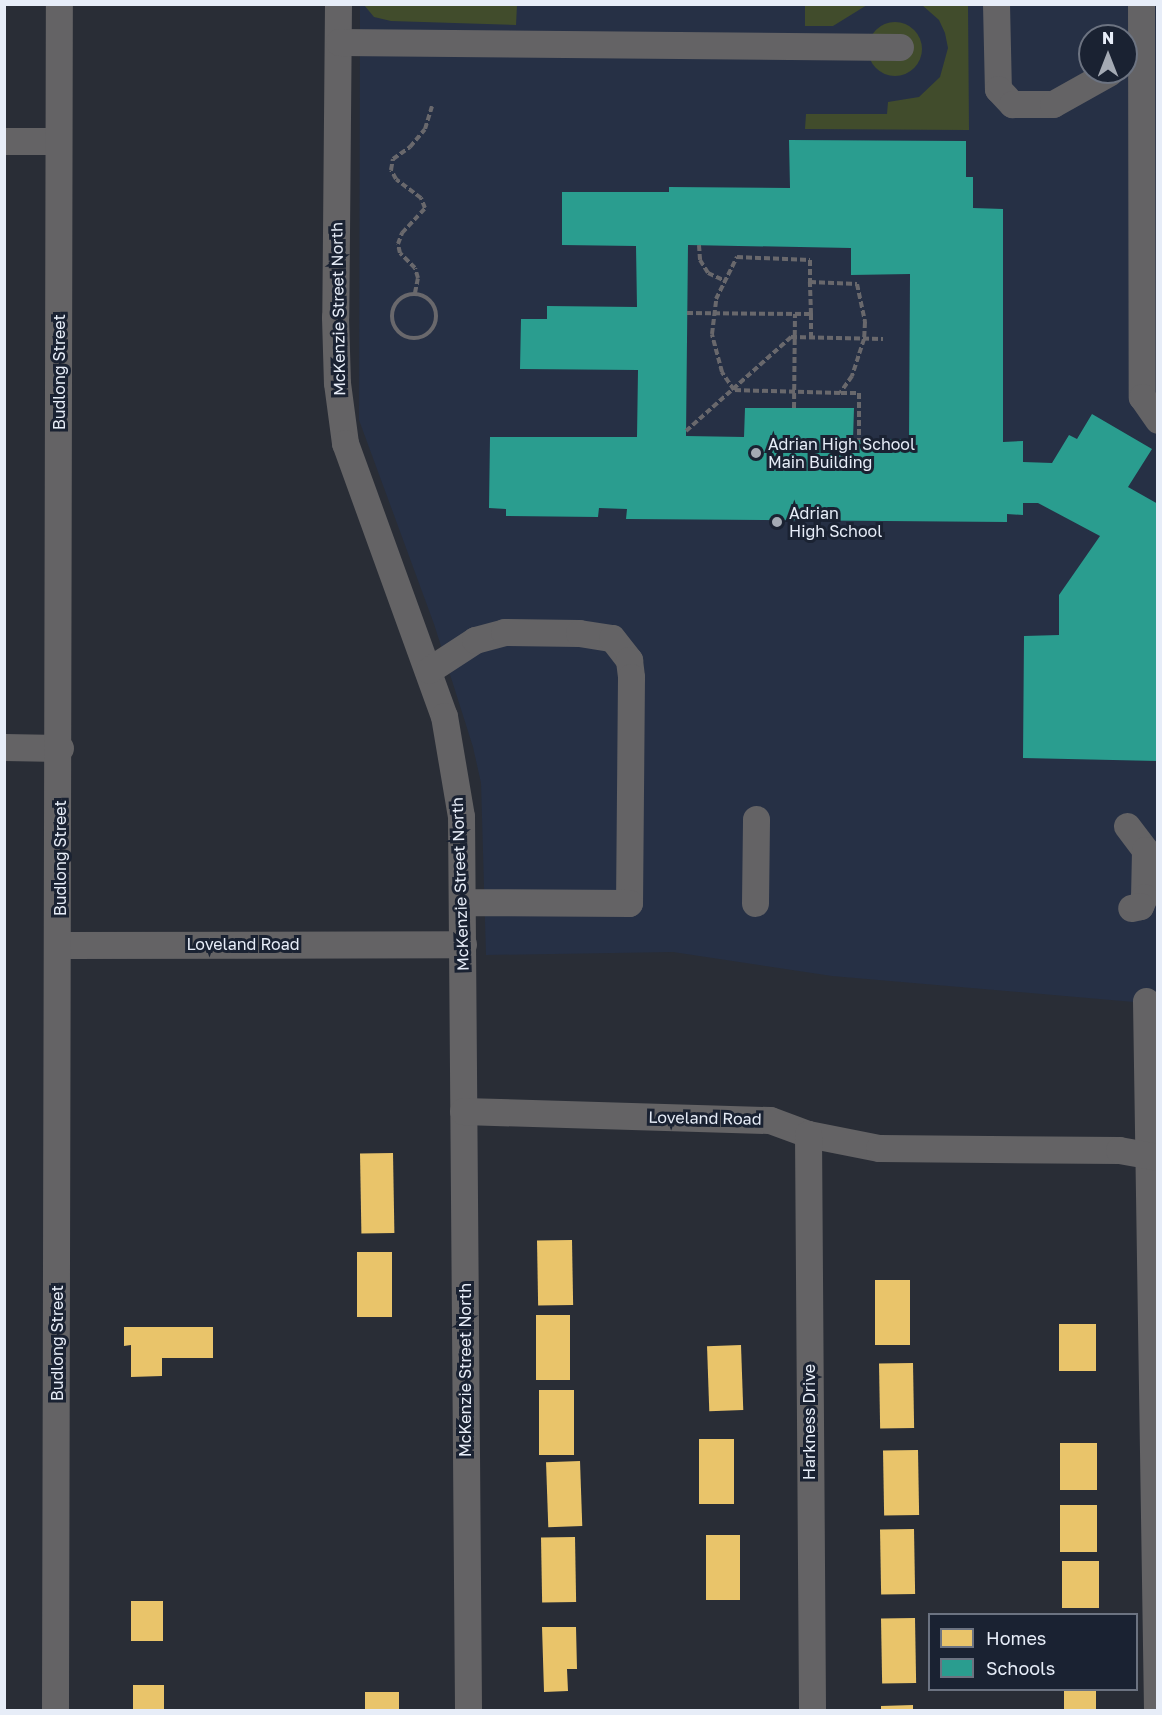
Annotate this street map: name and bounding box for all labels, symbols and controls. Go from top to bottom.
north arrow [1078,24,1138,84]
text: N [1102,28,1114,48]
street label: McKenzie Street North [327,222,349,396]
street label: Budlong Street [49,314,69,430]
place label: Adrian High School Main Building [768,434,915,472]
marker: Adrian High School Main Building [749,446,763,460]
place label: Adrian High School [789,503,882,541]
marker: Adrian High School [770,515,784,529]
street label: McKenzie Street North [447,797,473,971]
street label: Budlong Street [50,800,70,916]
street label: Loveland Road [186,934,300,954]
street label: Loveland Road [648,1107,762,1129]
street label: McKenzie Street North [455,1283,475,1457]
street label: Budlong Street [47,1285,67,1401]
street label: Harkness Drive [799,1364,819,1480]
legend [928,1613,1138,1691]
text: Homes [986,1627,1046,1649]
text: Schools [986,1657,1055,1679]

